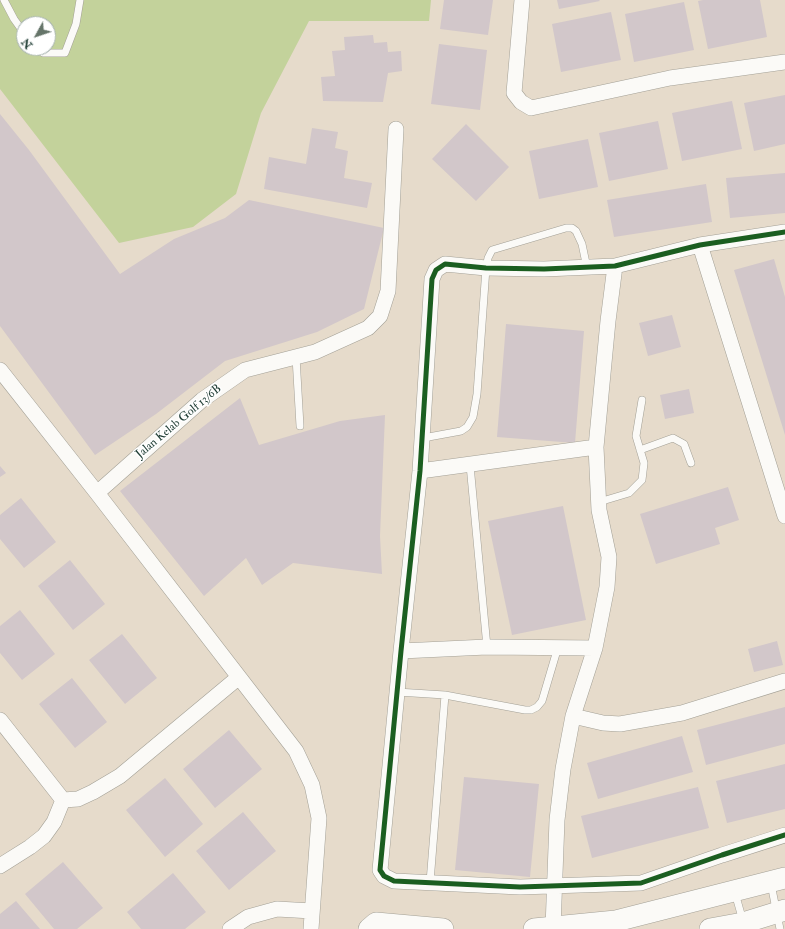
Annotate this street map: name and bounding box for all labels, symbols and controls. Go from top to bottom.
north arrow [16,16,56,56]
text: N [19,35,35,51]
street label: Jalan Kelab Golf 13/6B [133,382,225,462]

